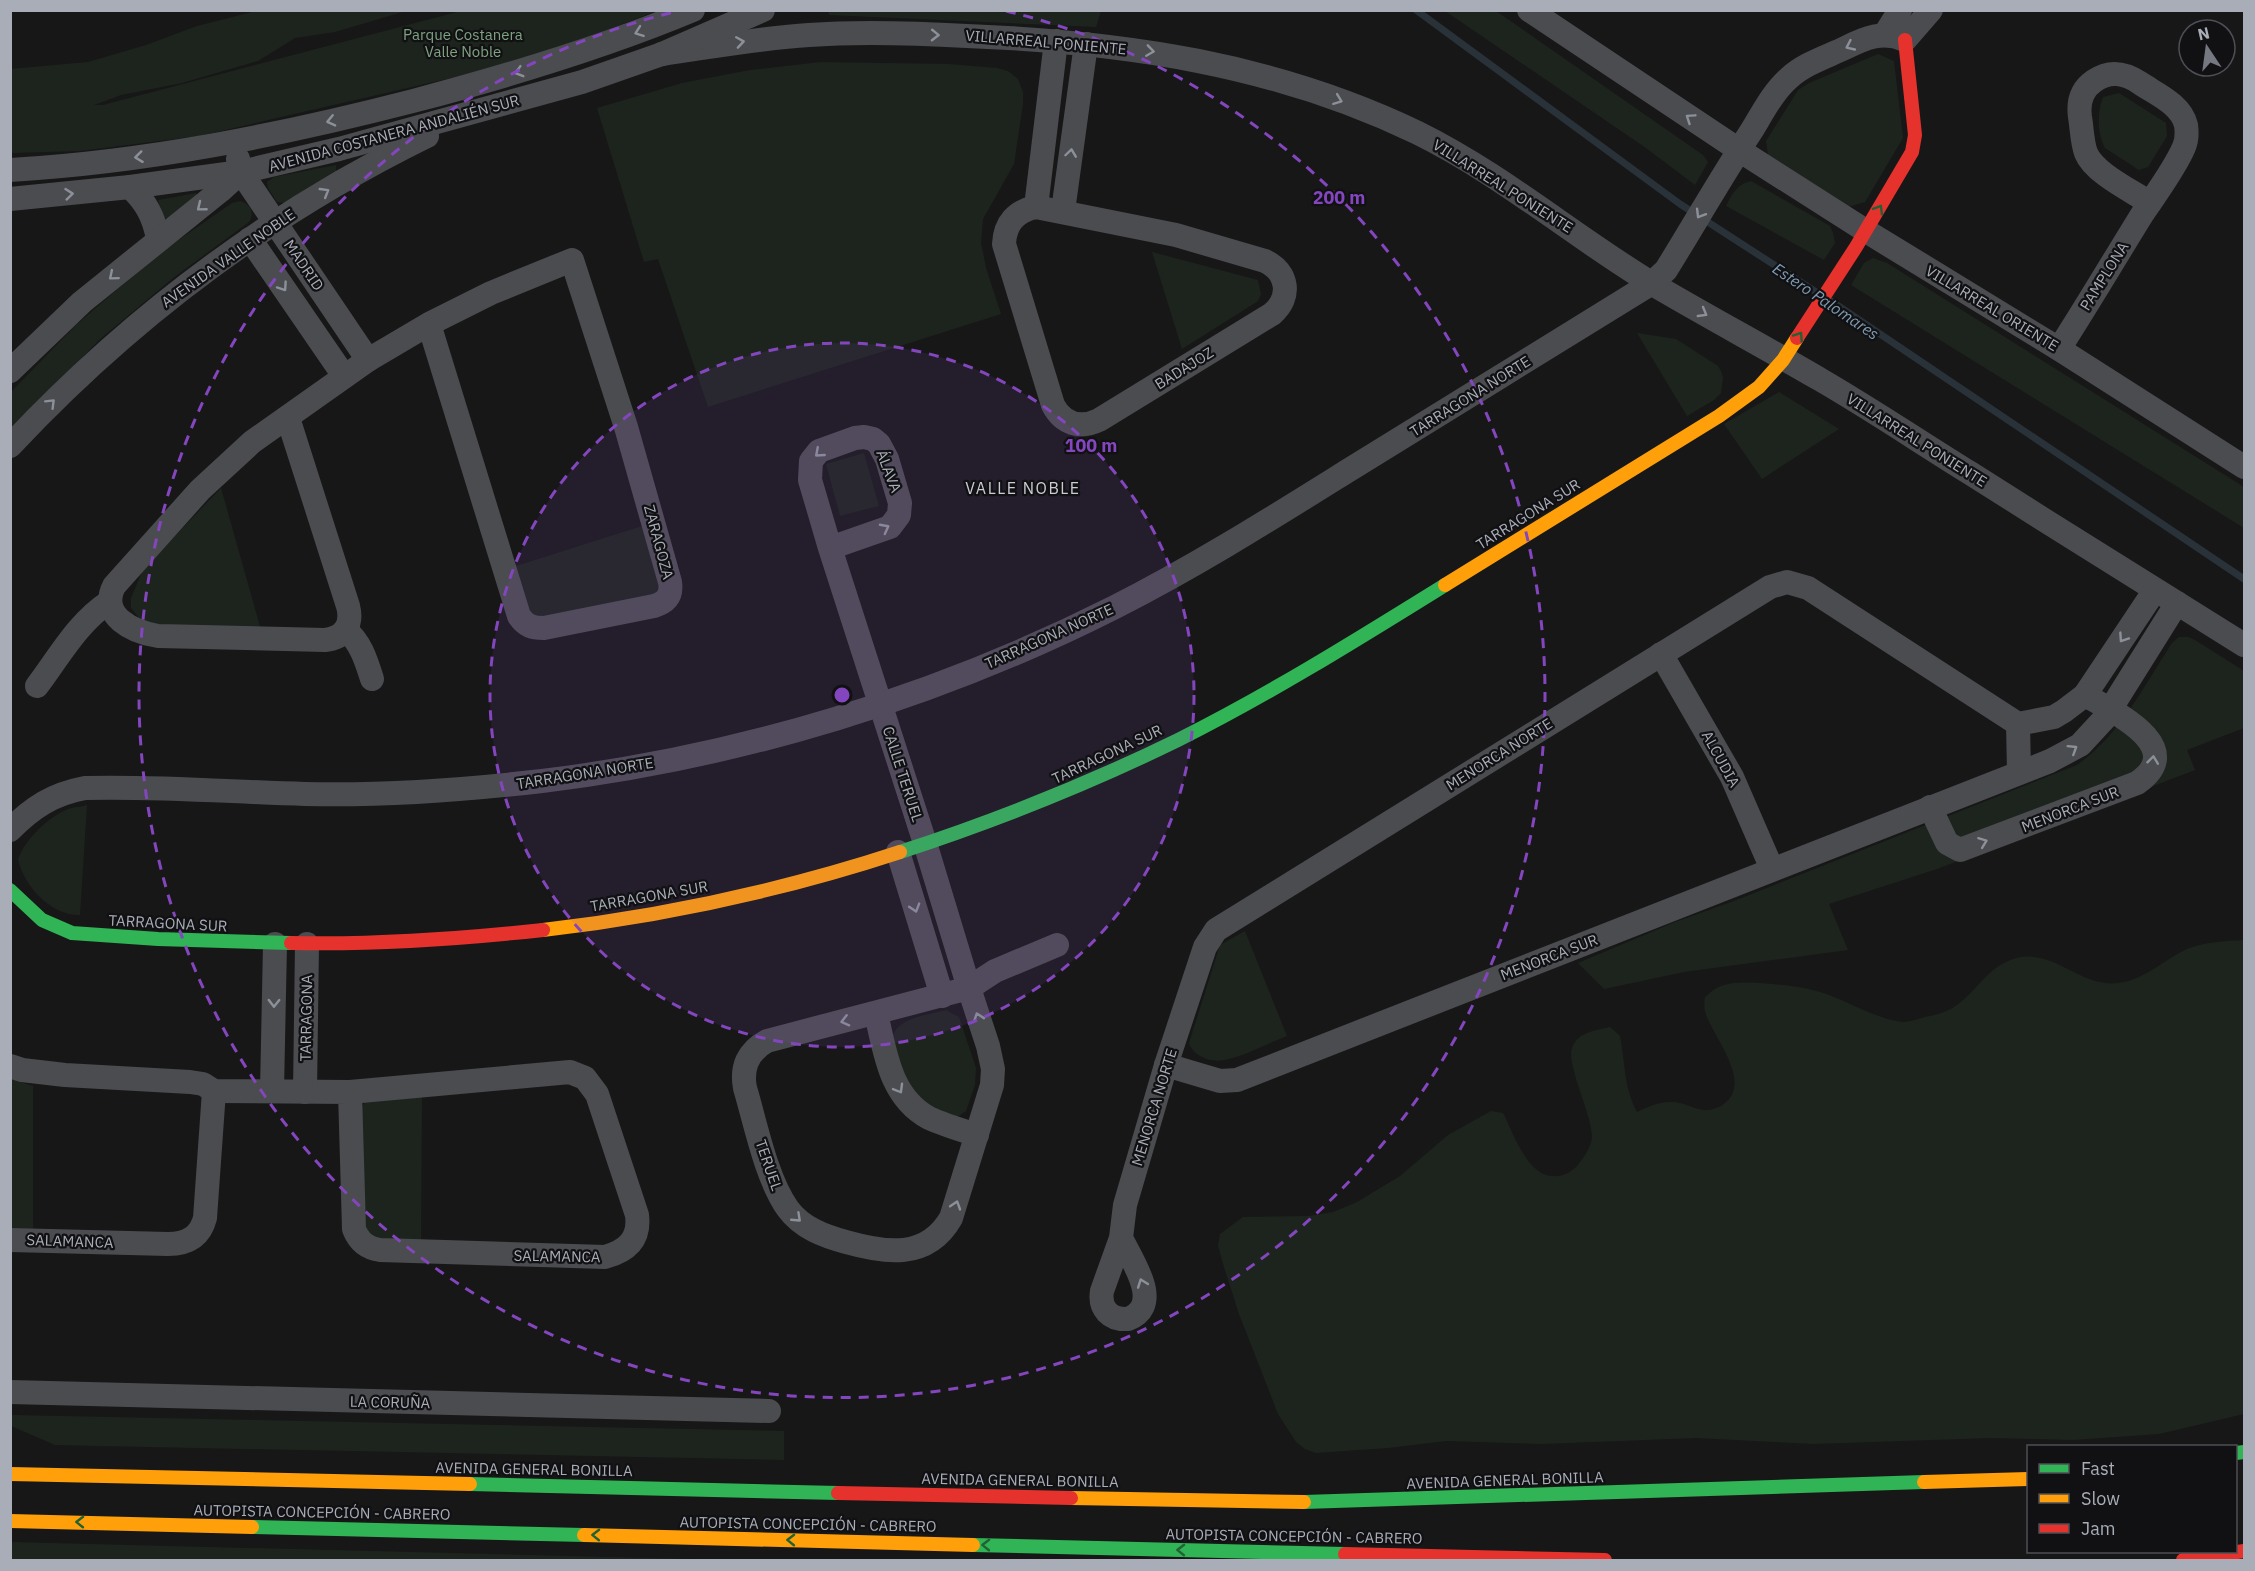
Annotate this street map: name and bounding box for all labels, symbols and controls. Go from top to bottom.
north arrow [2177,18,2237,78]
text: N [2196,22,2212,44]
one-way arrow [634,24,645,37]
park label: Parque Costanera Valle Noble [403,25,523,61]
street label: VILLARREAL PONIENTE [965,25,1127,59]
one-way arrow [930,28,939,41]
one-way arrow [736,37,745,49]
one-way arrow [1845,38,1856,50]
one-way arrow [1145,45,1155,57]
one-way arrow [514,65,525,77]
street label: AVENIDA COSTANERA ANDALIÉN SUR [267,90,521,176]
one-way arrow [1332,93,1343,105]
one-way arrow [326,114,336,127]
one-way arrow [1686,114,1697,125]
street label: VILLARREAL PONIENTE [1429,135,1577,237]
one-way arrow [1064,149,1076,158]
one-way arrow [134,151,144,163]
text: 200 m [1313,186,1365,209]
one-way arrow [319,187,329,199]
one-way arrow [64,188,73,201]
one-way arrow [196,199,207,210]
street label: AVENIDA VALLE NOBLE [157,205,299,311]
one-way arrow [1871,205,1883,216]
one-way arrow [1696,208,1707,218]
street label: MADRID [280,236,328,294]
street label: PAMPLONA [2075,238,2133,314]
water label: Estero Palomares [1769,258,1883,344]
street label: VILLARREAL ORIENTE [1922,261,2062,355]
one-way arrow [109,269,120,280]
one-way arrow [276,280,287,291]
one-way arrow [1697,306,1707,317]
one-way arrow [1792,332,1803,343]
street label: BADAJOZ [1151,342,1217,393]
street label: TARRAGONA NORTE [1406,351,1534,441]
street label: VILLARREAL PONIENTE [1843,389,1991,491]
one-way arrow [43,400,54,411]
text: 100 m [1065,434,1117,457]
one-way arrow [815,446,826,457]
street label: ÁLAVA [872,447,906,496]
street label: TARRAGONA SUR [1472,474,1584,554]
district label: VALLE NOBLE [965,478,1081,498]
street label: ZARAGOZA [640,503,678,582]
one-way arrow [878,523,889,535]
street label: TARRAGONA NORTE [982,599,1116,673]
one-way arrow [2119,632,2130,643]
centre of rings [832,685,852,705]
street label: MENORCA NORTE [1442,714,1556,794]
street label: TARRAGONA SUR [1049,720,1165,788]
street label: CALLE TERUEL [879,724,928,825]
street label: ALCUDIA [1698,727,1744,791]
one-way arrow [2067,744,2077,756]
street label: TARRAGONA NORTE [515,753,655,793]
one-way arrow [2146,755,2159,765]
street label: MENORCA SUR [2019,782,2121,836]
one-way arrow [1977,837,1988,850]
street label: TARRAGONA SUR [589,876,709,916]
one-way arrow [908,902,920,913]
street label: TARRAGONA SUR [108,910,228,936]
street label: MENORCA SUR [1498,930,1600,984]
street label: TARRAGONA [296,974,316,1062]
one-way arrow [268,998,280,1007]
one-way arrow [973,1013,986,1023]
one-way arrow [840,1014,851,1026]
street label: MENORCA NORTE [1127,1046,1181,1168]
one-way arrow [892,1083,903,1093]
street label: TERUEL [751,1137,787,1194]
one-way arrow [948,1200,961,1211]
one-way arrow [790,1211,801,1222]
street label: SALAMANCA [26,1230,114,1252]
street label: SALAMANCA [513,1246,601,1266]
one-way arrow [1136,1278,1149,1289]
street label: LA CORUÑA [350,1392,431,1412]
legend [2027,1445,2237,1553]
text: Fast [2081,1457,2115,1480]
street label: AVENIDA GENERAL BONILLA [435,1458,633,1480]
street label: AVENIDA GENERAL BONILLA [1406,1467,1604,1493]
street label: AVENIDA GENERAL BONILLA [921,1469,1119,1491]
text: Slow [2081,1487,2120,1510]
street label: AUTOPISTA CONCEPCIÓN - CABRERO [193,1500,451,1524]
street label: AUTOPISTA CONCEPCIÓN - CABRERO [679,1512,937,1536]
one-way arrow [75,1516,84,1529]
text: Jam [2081,1517,2116,1540]
street label: AUTOPISTA CONCEPCIÓN - CABRERO [1165,1524,1423,1548]
one-way arrow [592,1529,601,1541]
one-way arrow [787,1534,796,1546]
one-way arrow [982,1539,991,1551]
one-way arrow [1177,1543,1186,1556]

